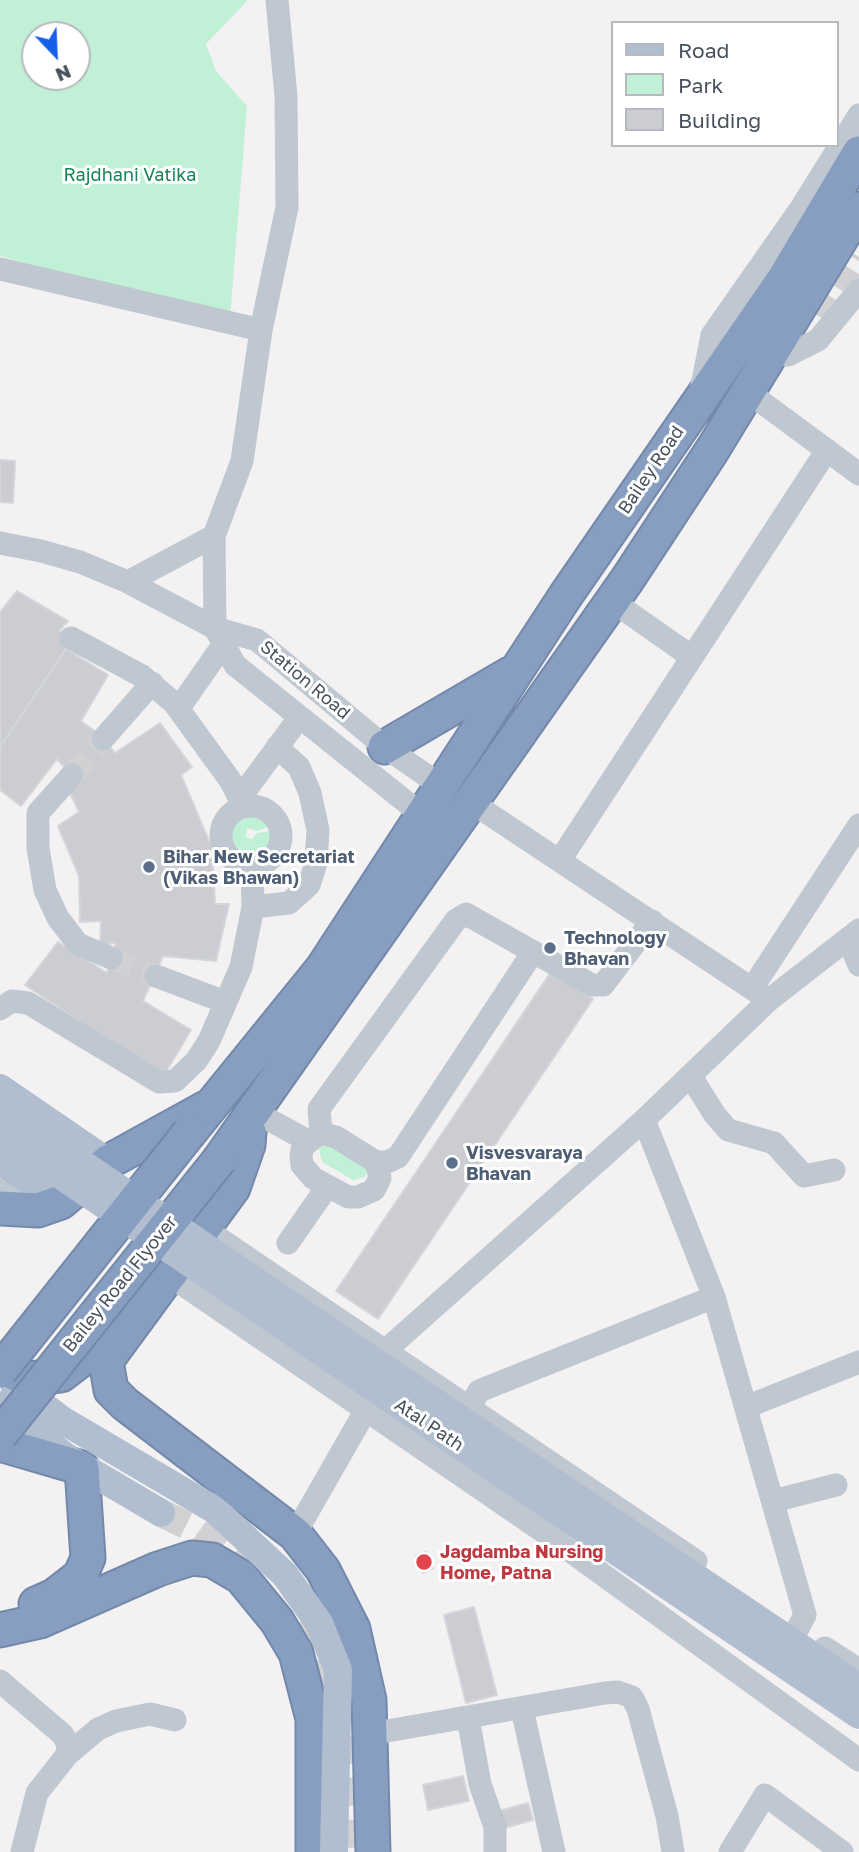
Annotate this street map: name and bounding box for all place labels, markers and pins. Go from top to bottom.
place label: Bihar New Secretariat (Vikas Bhawan) [163,846,355,888]
marker: Bihar New Secretariat (Vikas Bhawan) [141,859,157,875]
place label: Technology Bhavan [564,927,666,970]
marker: Technology Bhavan [542,940,558,956]
place label: Visvesvaraya Bhavan [466,1142,583,1184]
marker: Visvesvaraya Bhavan [444,1155,460,1171]
place label: Jagdamba Nursing Home, Patna [440,1541,603,1584]
marker: Jagdamba Nursing Home, Patna [414,1552,434,1572]

